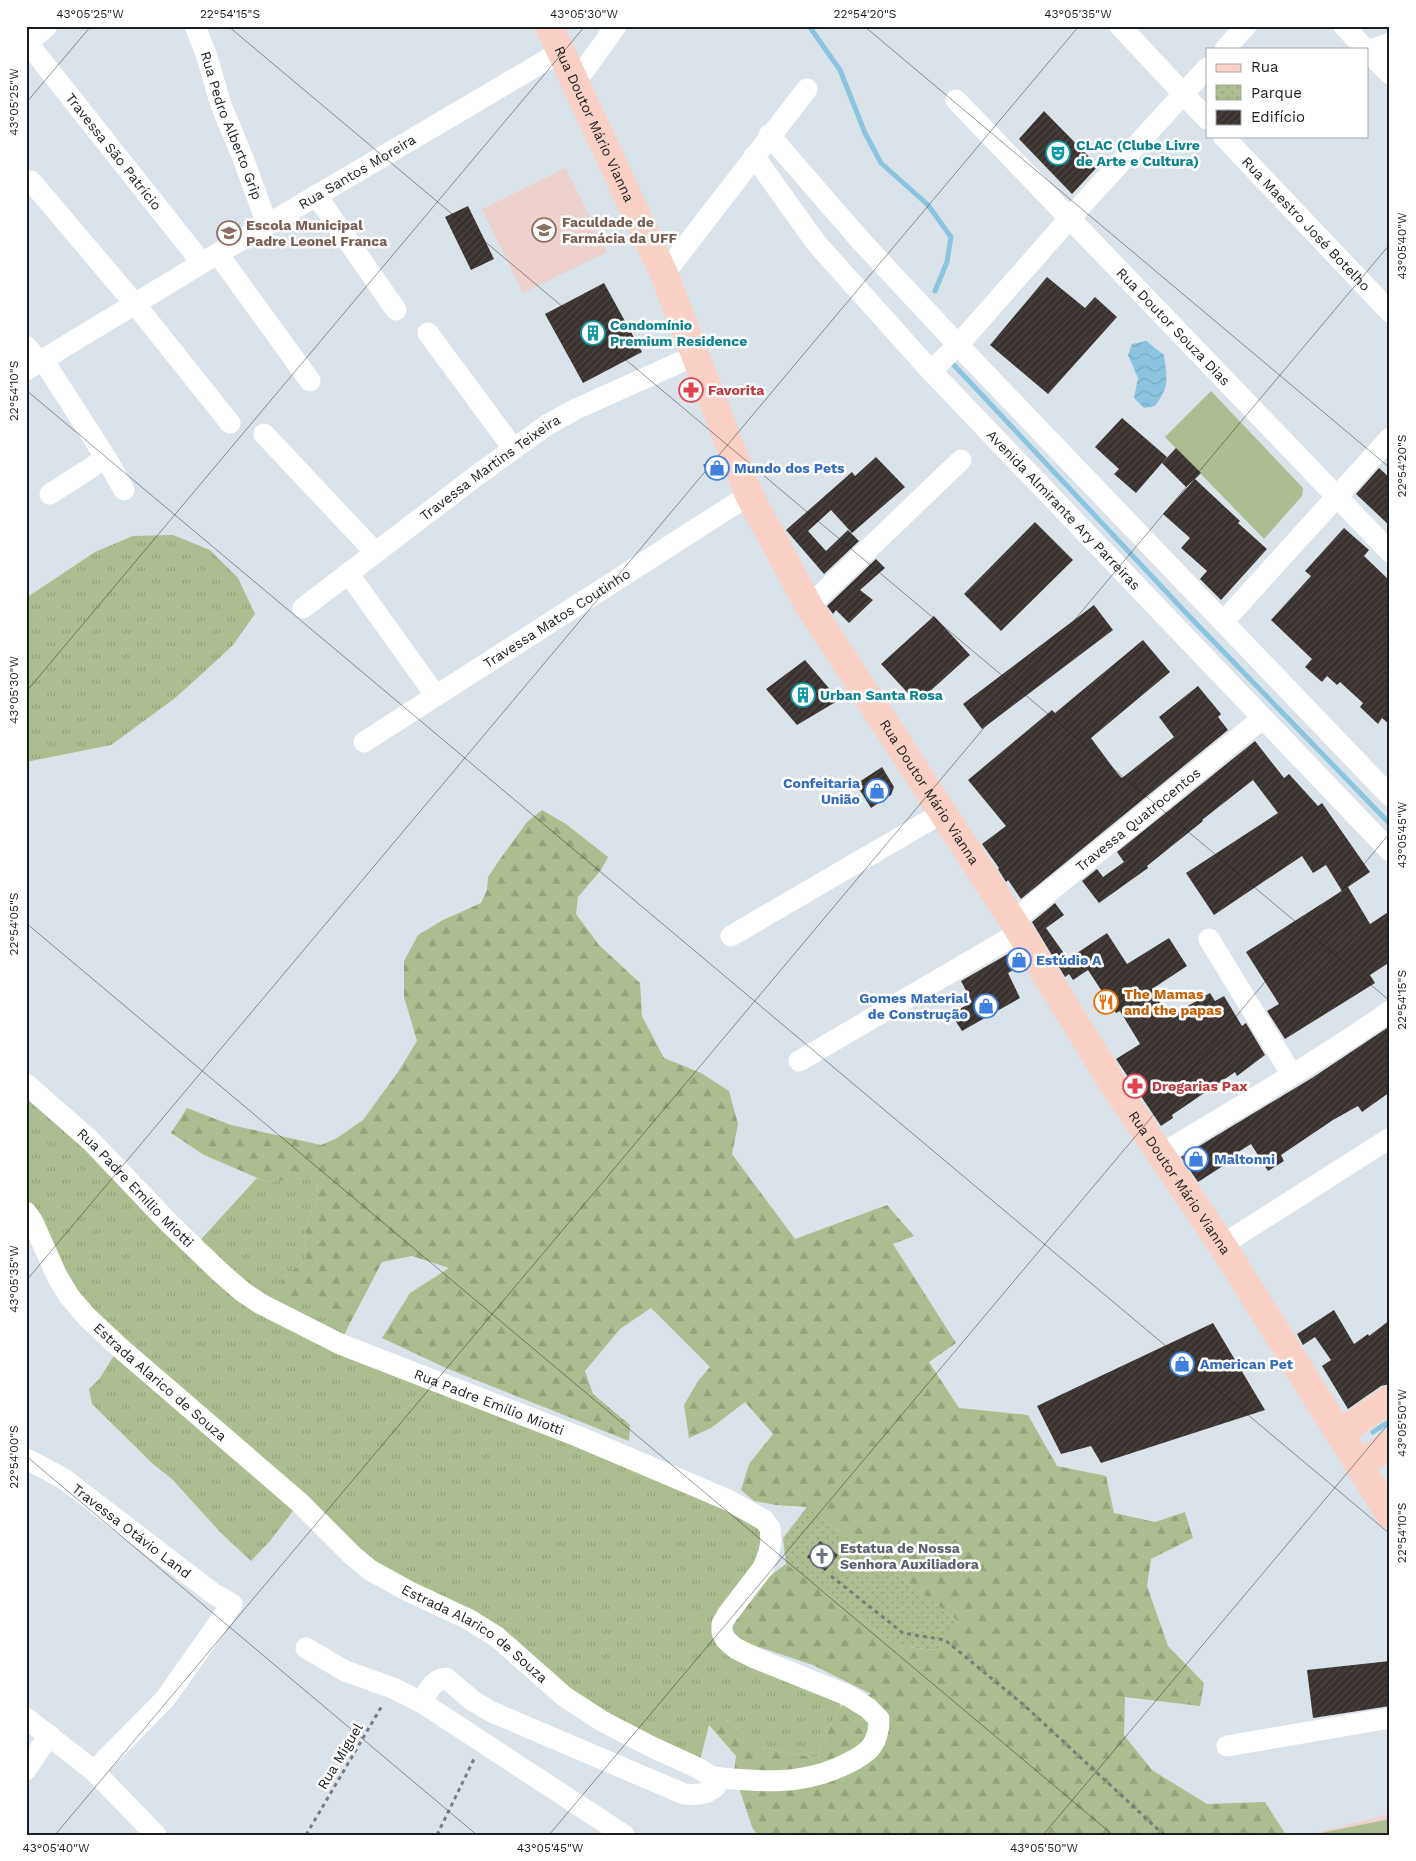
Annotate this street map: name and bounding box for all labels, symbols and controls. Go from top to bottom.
text: 43°05'25"W [56,7,124,21]
text: 22°54'15"S [200,7,260,21]
text: 43°05'30"W [550,7,618,21]
text: 22°54'20"S [833,7,897,21]
text: 43°05'35"W [1044,7,1112,21]
street label: Rua Doutor Mário Vianna [551,44,637,204]
legend [1206,48,1368,138]
street label: Rua Pedro Alberto Grip [198,49,265,202]
text: Rua [1251,58,1279,76]
text: 43°05'25"W [7,68,21,136]
text: Parque [1251,84,1302,102]
street label: Travessa São Patrício [62,90,165,213]
text: Edifício [1251,108,1305,126]
street label: Rua Santos Moreira [296,131,419,212]
place label: CLAC (Clube Livre de Arte e Cultura) [1076,137,1200,169]
theatre icon: CLAC (Clube Livre de Arte e Cultura) [1045,140,1071,166]
street label: Rua Maestro José Botelho [1239,153,1374,294]
text: 43°05'40"W [1395,212,1409,280]
place label: Faculdade de Farmácia da UFF [562,214,678,246]
place label: Escola Municipal Padre Leonel Franca [246,217,388,249]
school or university icon: Faculdade de Farmácia da UFF [531,217,557,243]
school or university icon: Escola Municipal Padre Leonel Franca [216,220,242,246]
street label: Rua Doutor Souza Dias [1113,264,1234,389]
place label: Condomínio Premium Residence [610,317,747,349]
building icon: Condomínio Premium Residence [580,320,606,346]
text: 22°54'10"S [7,361,21,421]
pharmacy icon: Favorita [678,377,704,403]
place label: Favorita [708,382,765,398]
street label: Travessa Martins Teixeira [417,411,563,524]
street label: Avenida Almirante Ary Parreiras [984,427,1144,593]
text: 22°54'20"S [1395,434,1409,498]
shop icon: Mundo dos Pets [704,455,730,481]
place label: Mundo dos Pets [734,460,845,476]
street label: Travessa Matos Coutinho [480,565,633,671]
text: 43°05'30"W [7,656,21,724]
building icon: Urban Santa Rosa [790,682,816,708]
place label: Urban Santa Rosa [820,687,944,703]
street label: Rua Doutor Mário Vianna [877,716,982,868]
street label: Travessa Quatrocentos [1072,764,1204,875]
place label: Confeitaria União [783,775,861,807]
shop icon: Confeitaria União [864,778,890,804]
text: 43°05'45"W [1395,801,1409,868]
text: 22°54'05"S [7,892,21,956]
shop icon: Estúdio A [1006,947,1032,973]
place label: Estúdio A [1036,952,1102,968]
text: 22°54'15"S [1395,970,1409,1030]
place label: The Mamas and the papas [1124,986,1222,1018]
restaurant icon: The Mamas and the papas [1093,989,1119,1015]
place label: Gomes Material de Construção [859,990,968,1022]
shop icon: Gomes Material de Construção [973,993,999,1019]
pharmacy icon: Drogarias Pax [1122,1073,1148,1099]
place label: Drogarias Pax [1152,1078,1248,1094]
street label: Rua Doutor Mário Vianna [1126,1108,1234,1257]
street label: Rua Padre Emílio Miotti [74,1125,197,1250]
shop icon: Maltonni [1183,1146,1209,1172]
place label: Maltonni [1214,1151,1275,1167]
text: 43°05'35"W [7,1245,21,1313]
street label: Estrada Alarico de Souza [90,1319,230,1444]
shop icon: American Pet [1169,1351,1195,1377]
place label: American Pet [1200,1356,1293,1372]
street label: Rua Padre Emílio Miotti [412,1366,566,1438]
text: 43°05'50"W [1395,1389,1409,1457]
text: 22°54'00"S [7,1425,21,1489]
street label: Travessa Otávio Land [69,1480,194,1581]
text: 22°54'10"S [1395,1503,1409,1563]
place label: Estatua de Nossa Senhora Auxiliadora [840,1540,980,1572]
church icon: Estatua de Nossa Senhora Auxiliadora [809,1543,835,1569]
street label: Estrada Alarico de Souza [399,1581,551,1686]
street label: Rua Miguel [314,1719,366,1792]
text: 43°05'40"W [22,1841,90,1855]
text: 43°05'45"W [517,1841,584,1855]
text: 43°05'50"W [1010,1841,1078,1855]

